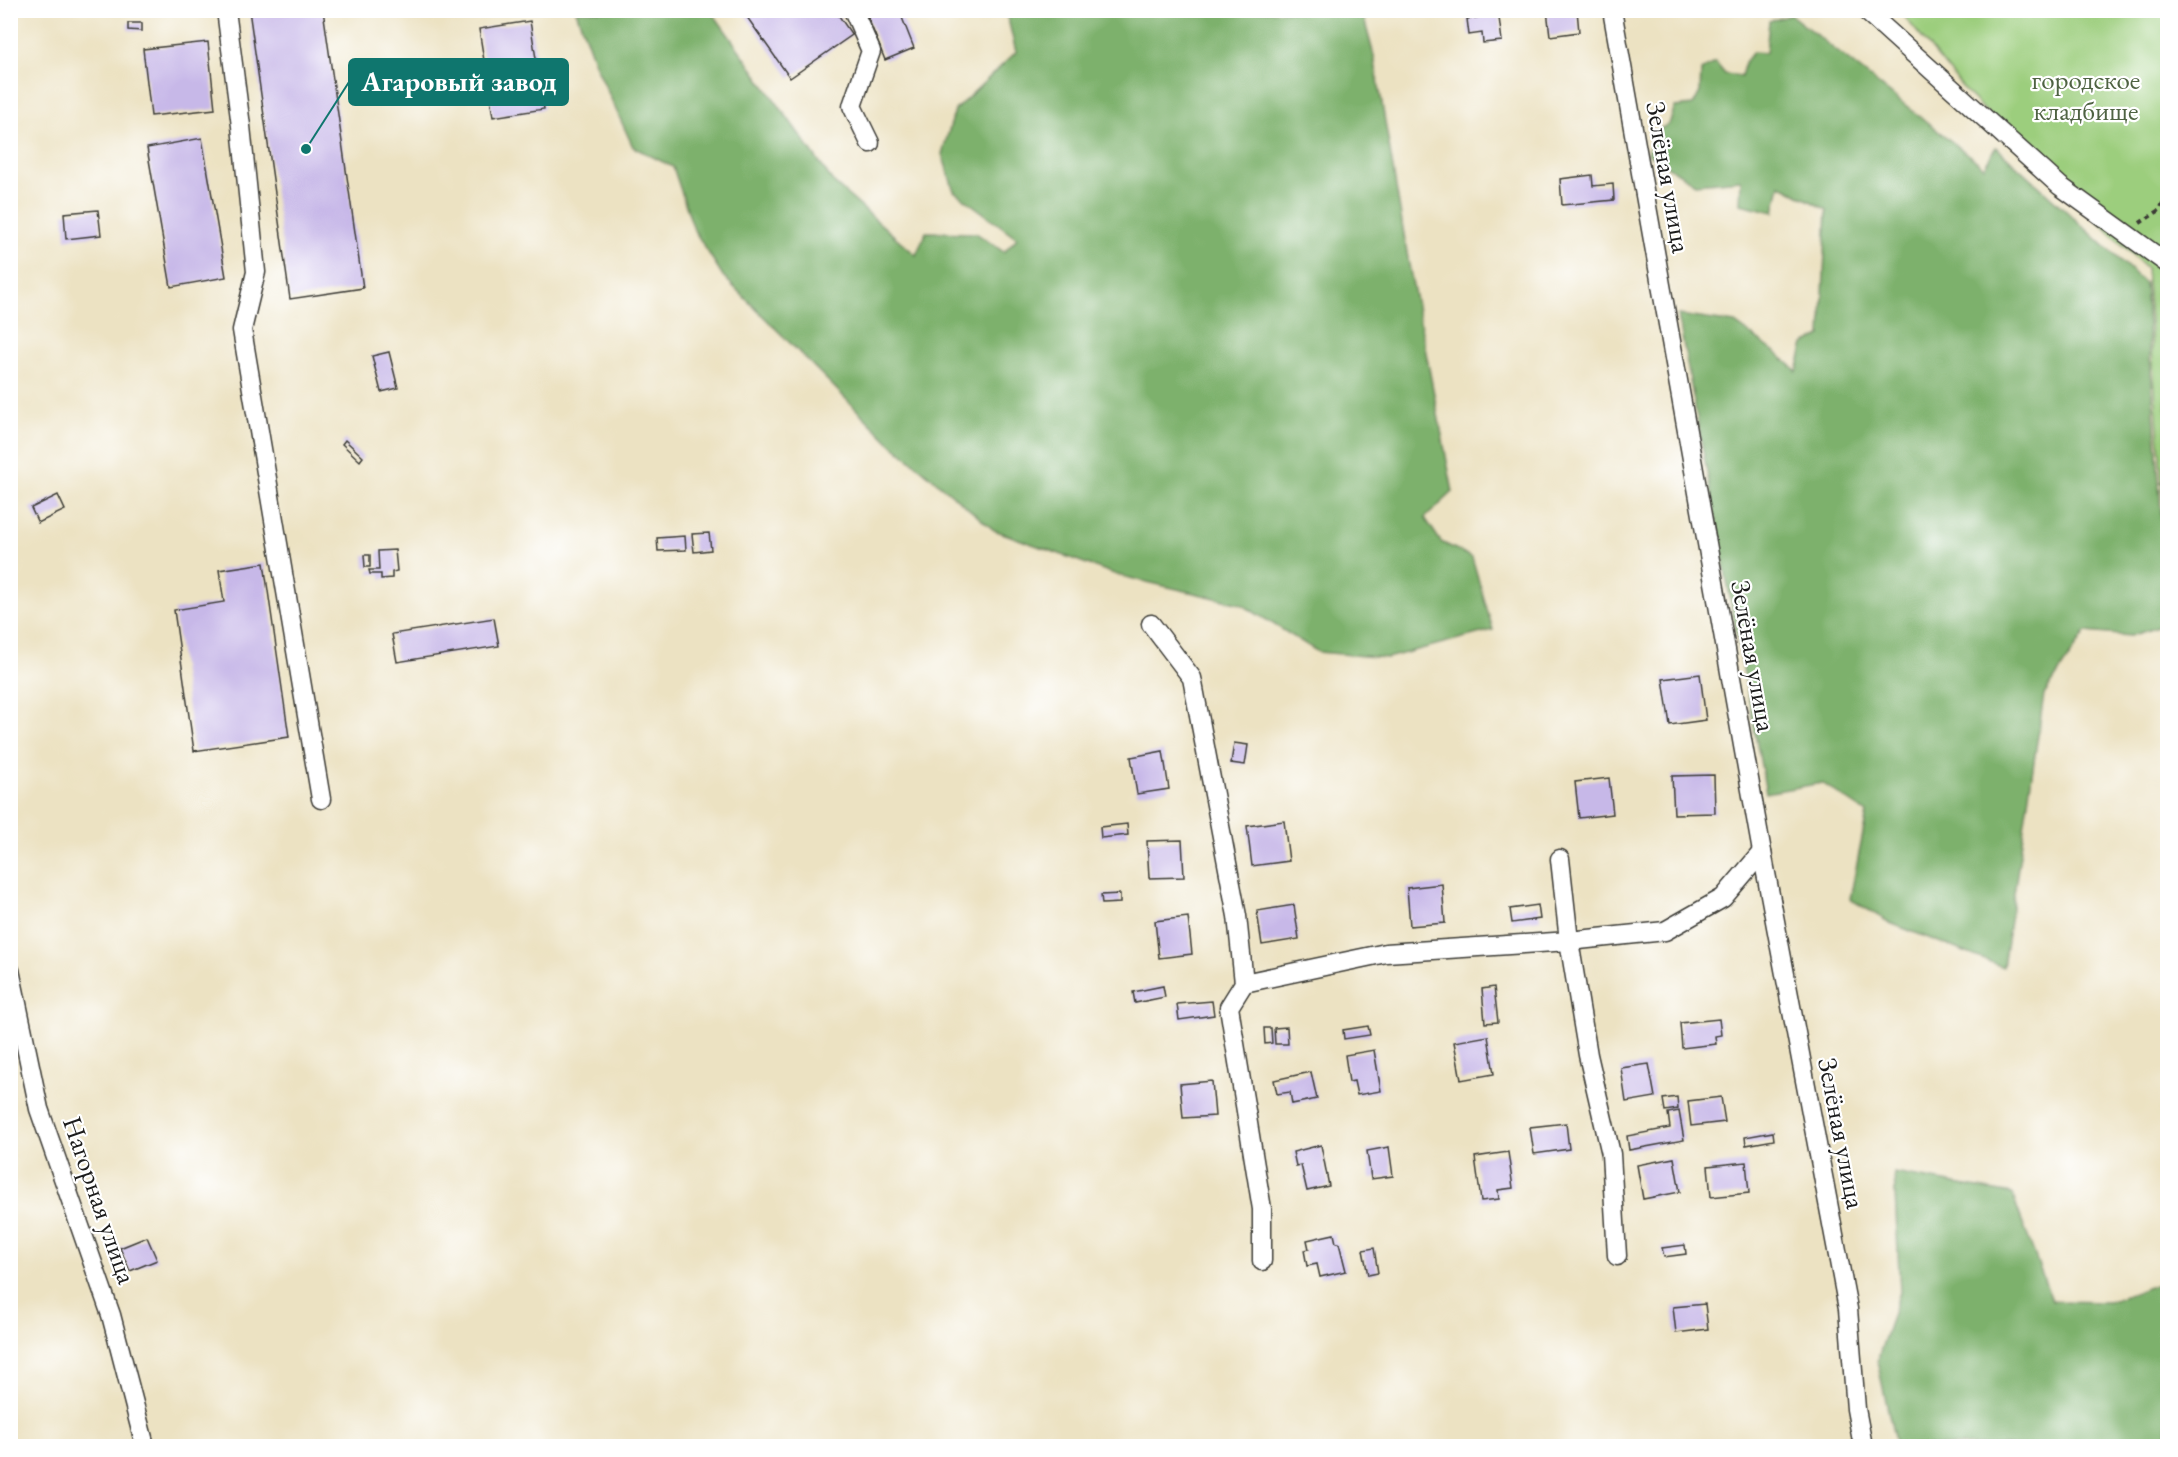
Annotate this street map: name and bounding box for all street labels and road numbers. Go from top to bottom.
street label: Зелёная улица [1638,99,1700,256]
street label: Зелёная улица [1723,578,1785,735]
street label: Зелёная улица [1810,1054,1874,1212]
street label: Нагорная улица [55,1112,145,1289]

